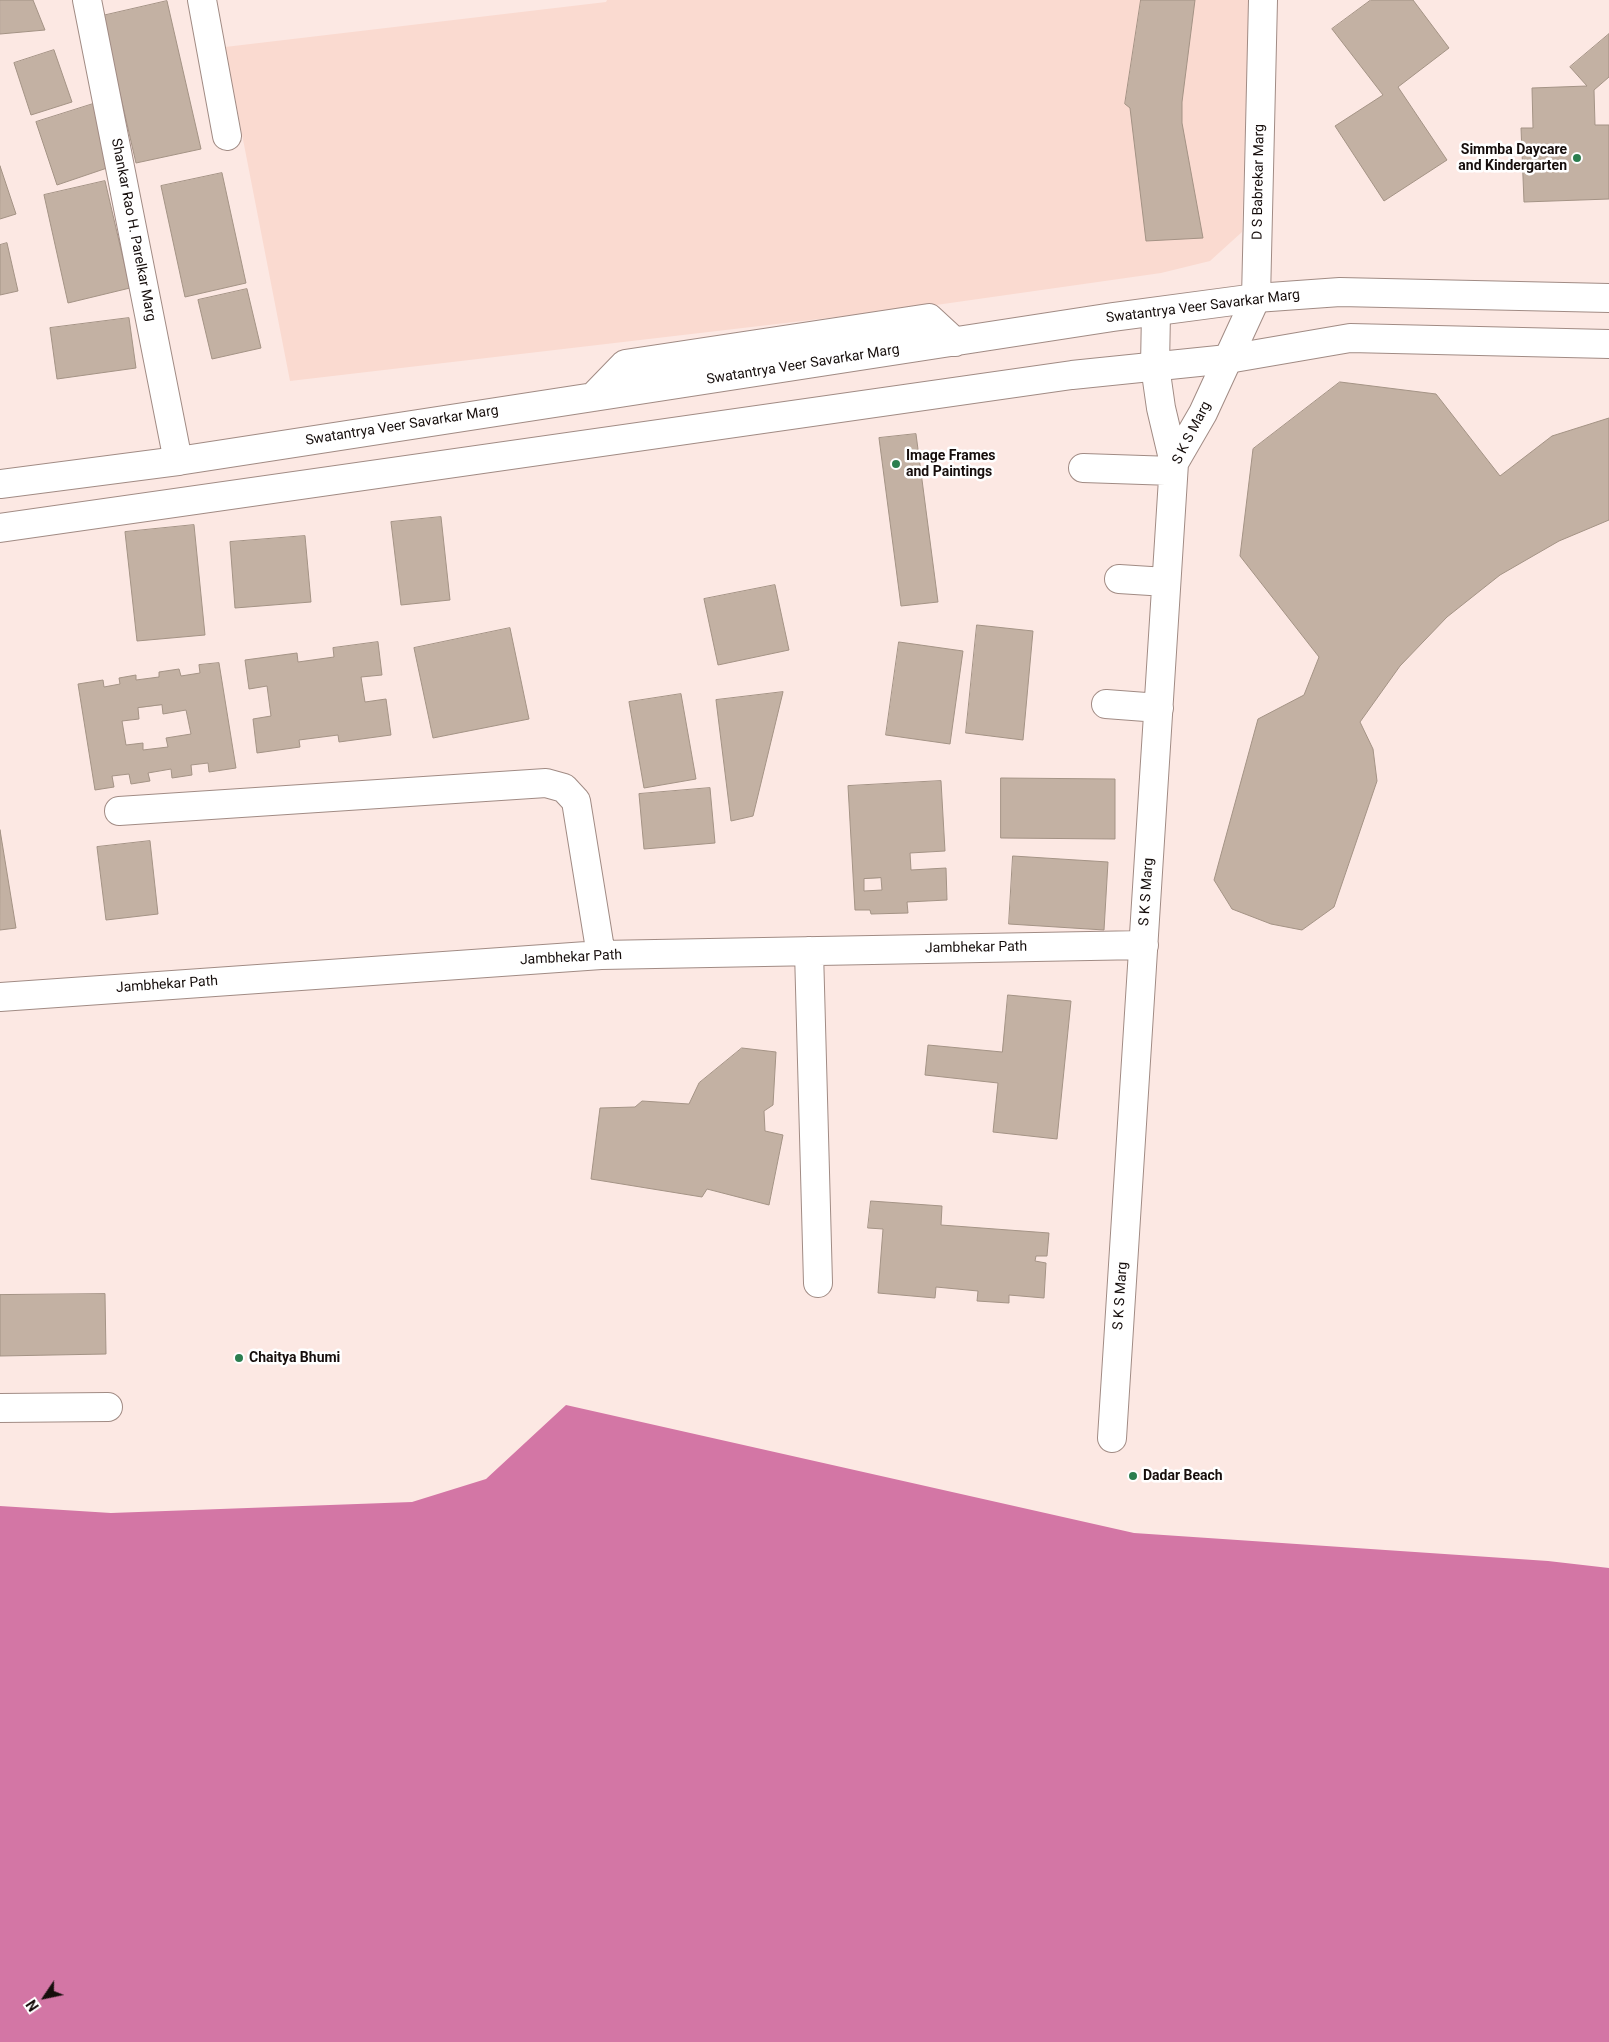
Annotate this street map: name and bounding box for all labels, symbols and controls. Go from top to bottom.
street label: D S Babrekar Marg [1250,124,1268,240]
street label: Shankar Rao H. Parelkar Marg [107,137,159,323]
place label: Simmba Daycare and Kindergarten [1458,142,1567,174]
marker: Simmba Daycare and Kindergarten [1571,152,1583,164]
street label: Swatantrya Veer Savarkar Marg [1105,287,1301,327]
street label: Swatantrya Veer Savarkar Marg [705,341,901,389]
street label: S K S Marg [1169,399,1215,467]
street label: Swatantrya Veer Savarkar Marg [304,402,500,450]
place label: Image Frames and Paintings [906,448,996,481]
marker: Image Frames and Paintings [890,458,902,470]
street label: S K S Marg [1136,857,1158,927]
street label: Jambhekar Path [925,939,1027,957]
street label: Jambhekar Path [520,947,622,969]
street label: Jambhekar Path [115,973,219,997]
street label: S K S Marg [1110,1261,1132,1331]
place label: Chaitya Bhumi [249,1350,340,1366]
marker: Chaitya Bhumi [233,1352,245,1364]
place label: Dadar Beach [1143,1468,1223,1484]
marker: Dadar Beach [1127,1470,1139,1482]
north arrow [20,1972,70,2022]
text: N [23,1997,42,2014]

